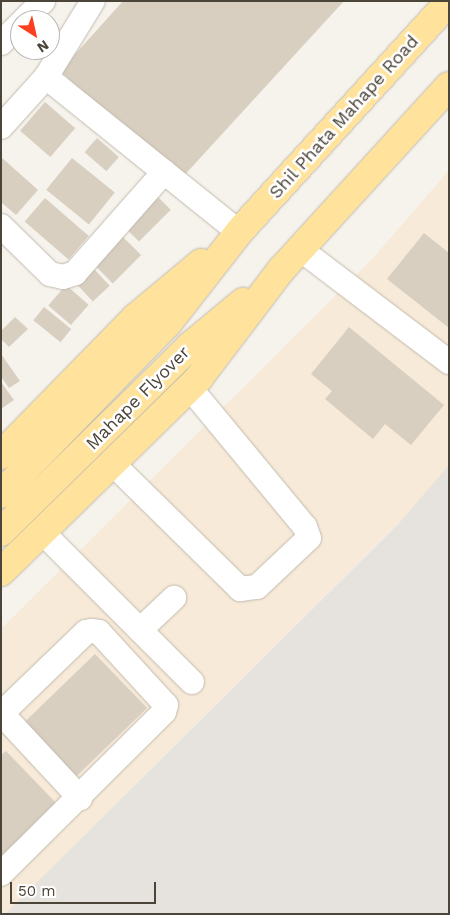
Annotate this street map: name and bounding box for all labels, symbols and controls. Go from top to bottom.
north arrow [10,10,60,60]
street label: Shil Phata Mahape Road [265,30,423,204]
text: N [34,37,52,56]
street label: Mahape Flyover [82,342,194,454]
scale bar [12,872,159,904]
text: 50 m [18,882,55,900]

